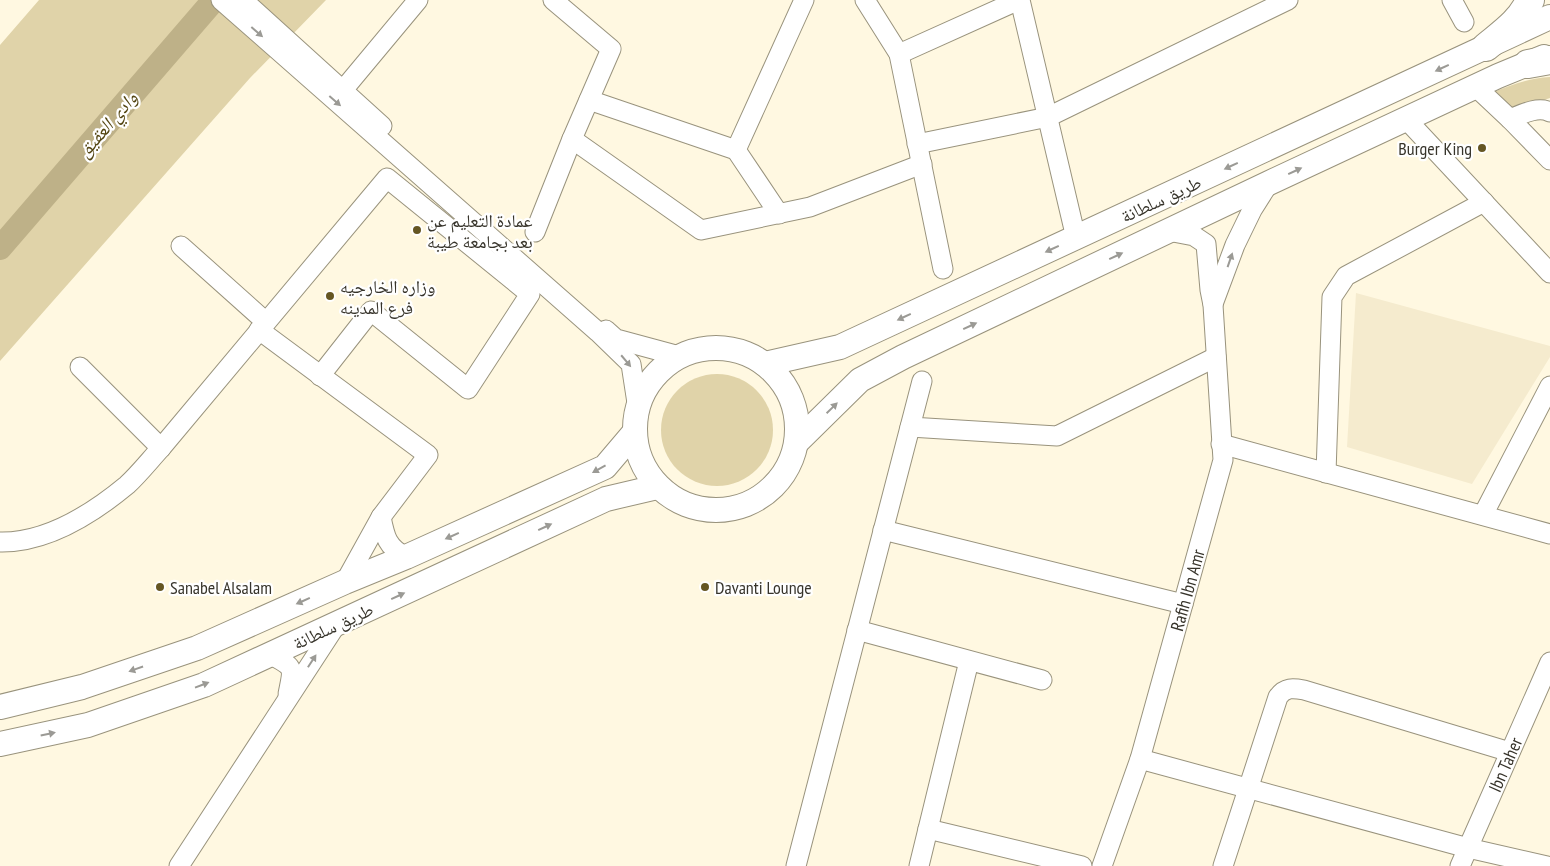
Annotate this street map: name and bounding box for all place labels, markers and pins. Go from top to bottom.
place label: Burger King [1398,137,1472,160]
marker: Burger King [1476,142,1488,154]
place label: عمادة التعليم عن بعد بجامعة طيبة [427,209,533,253]
marker: عمادة التعليم عن بعد بجامعة طيبة [411,224,423,236]
place label: وزاره الخارجيه فرع المدينه [340,275,435,319]
marker: وزاره الخارجيه فرع المدينه [324,290,336,302]
place label: Sanabel Alsalam [170,576,272,599]
place label: Davanti Lounge [715,576,812,599]
marker: Sanabel Alsalam [154,581,166,593]
marker: Davanti Lounge [699,581,711,593]

